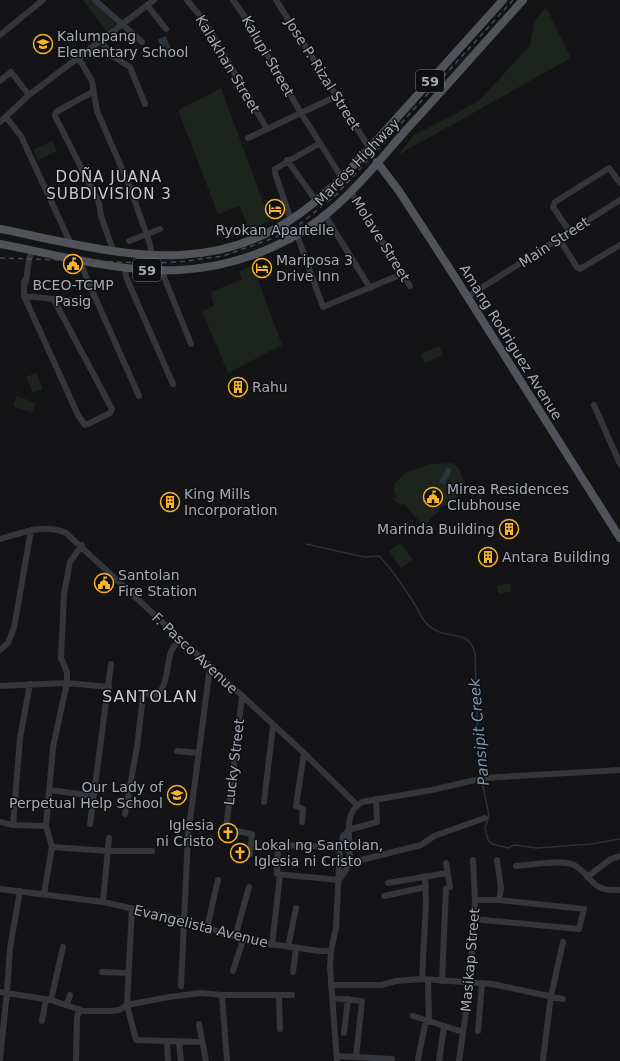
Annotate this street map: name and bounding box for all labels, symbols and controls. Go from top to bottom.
street label: Kalakhan Street [192,12,264,116]
street label: Kalupi Street [239,13,298,99]
street label: Jose P. Rizal Street [282,14,364,133]
place label: Kalumpang Elementary School [57,28,189,60]
school or university icon: Kalumpang Elementary School [32,33,54,55]
road number: 59 [416,70,444,92]
street label: Marcos Highway [311,115,403,209]
district label: DOÑA JUANA SUBDIVISION 3 [46,167,172,203]
street label: Molave Street [349,194,414,285]
hotel icon: Ryokan Apartelle [264,198,286,220]
street label: Main Street [516,213,593,271]
place label: Ryokan Apartelle [216,222,334,238]
place label: Mariposa 3 Drive Inn [276,252,353,284]
public building icon: BCEO-TCMP Pasig [62,253,84,275]
hotel icon: Mariposa 3 Drive Inn [251,257,273,279]
road number: 59 [133,259,161,281]
street label: Amang Rodriguez Avenue [456,261,566,423]
place label: BCEO-TCMP Pasig [32,277,114,309]
building icon: Rahu [227,376,249,398]
place label: Rahu [252,379,288,395]
place label: Mirea Residences Clubhouse [447,481,569,513]
place label: King Mills Incorporation [184,486,278,518]
public building icon: Mirea Residences Clubhouse [422,486,444,508]
building icon: King Mills Incorporation [159,491,181,513]
building icon: Marinda Building [498,518,520,540]
place label: Marinda Building [377,521,495,537]
building icon: Antara Building [477,546,499,568]
place label: Antara Building [502,549,610,565]
place label: Santolan Fire Station [118,567,197,599]
public building icon: Santolan Fire Station [93,572,115,594]
street label: F. Pasco Avenue [149,609,241,697]
water label: Pansipit Creek [465,676,493,787]
district label: SANTOLAN [102,687,198,706]
street label: Lucky Street [221,717,247,806]
place label: Our Lady of Perpetual Help School [9,779,164,811]
school or university icon: Our Lady of Perpetual Help School [166,784,188,806]
place label: Iglesia ni Cristo [156,817,214,849]
church icon: Iglesia ni Cristo [217,822,239,844]
place label: Lokal ng Santolan, Iglesia ni Cristo [254,837,383,869]
church icon: Lokal ng Santolan, Iglesia ni Cristo [229,842,251,864]
street label: Evangelista Avenue [132,902,270,950]
street label: Masikap Street [457,907,483,1013]

